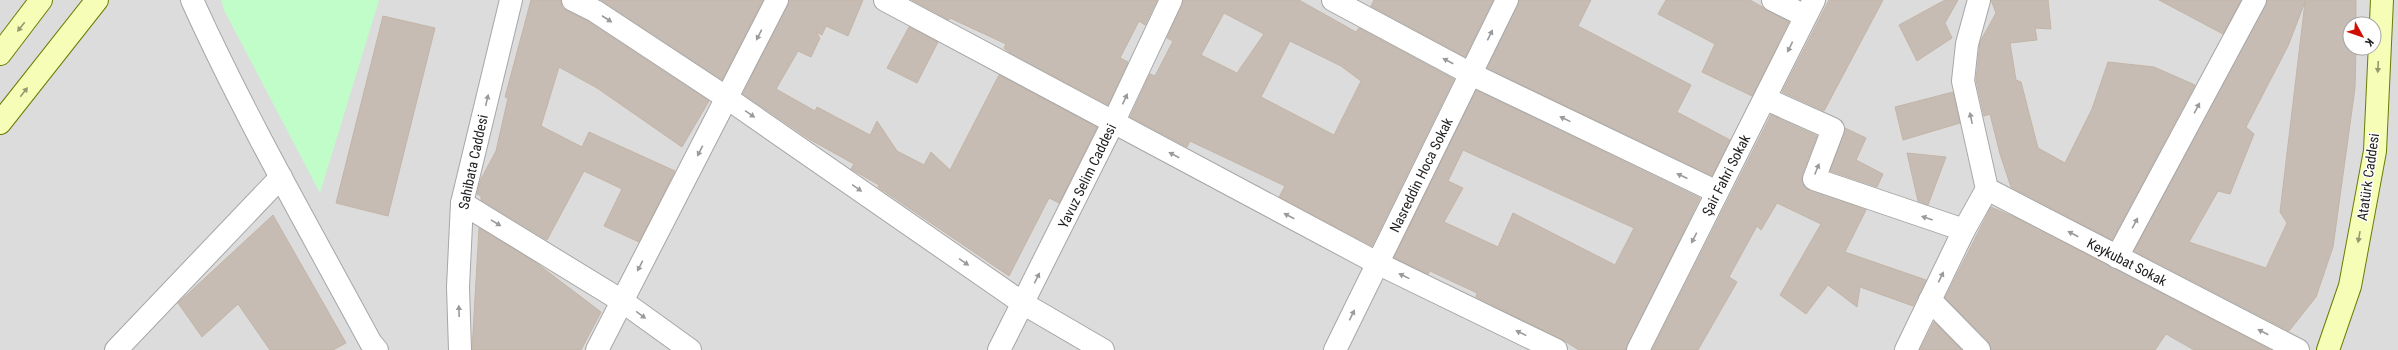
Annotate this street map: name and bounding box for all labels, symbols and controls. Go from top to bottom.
one-way arrow [602,15,612,23]
north arrow [2342,16,2382,56]
one-way arrow [16,21,25,32]
one-way arrow [756,29,762,41]
one-way arrow [1487,29,1493,41]
text: K [2362,36,2376,49]
one-way arrow [1787,42,1793,53]
one-way arrow [1443,58,1454,65]
one-way arrow [2375,61,2382,73]
one-way arrow [20,87,28,98]
one-way arrow [1122,93,1128,104]
one-way arrow [484,94,490,106]
one-way arrow [2193,102,2200,114]
one-way arrow [745,110,755,118]
one-way arrow [1967,112,1973,124]
street label: Sahibata Caddesi [455,113,491,211]
street label: Nasreddin Hoca Sokak [1386,115,1456,235]
one-way arrow [1559,116,1571,122]
street label: Yavuz Selim Caddesi [1055,121,1119,231]
street label: Şair Fahri Sokak [1699,131,1754,218]
street label: Atatürk Caddesi [2354,132,2382,222]
one-way arrow [697,145,703,156]
one-way arrow [1168,152,1180,158]
one-way arrow [1815,163,1821,175]
one-way arrow [1676,173,1687,179]
one-way arrow [852,184,862,192]
one-way arrow [1283,213,1294,219]
one-way arrow [1921,214,1933,220]
one-way arrow [2132,217,2138,229]
one-way arrow [490,220,502,227]
one-way arrow [2067,231,2079,237]
one-way arrow [2356,231,2362,244]
one-way arrow [1691,233,1697,244]
street label: Keykubat Sokak [2084,235,2170,289]
one-way arrow [958,258,969,266]
one-way arrow [637,260,643,272]
one-way arrow [1938,271,1944,283]
one-way arrow [1034,273,1040,284]
one-way arrow [1398,273,1410,279]
one-way arrow [455,305,462,317]
one-way arrow [1349,309,1355,321]
one-way arrow [636,311,647,319]
one-way arrow [2257,329,2269,335]
one-way arrow [1515,330,1527,336]

